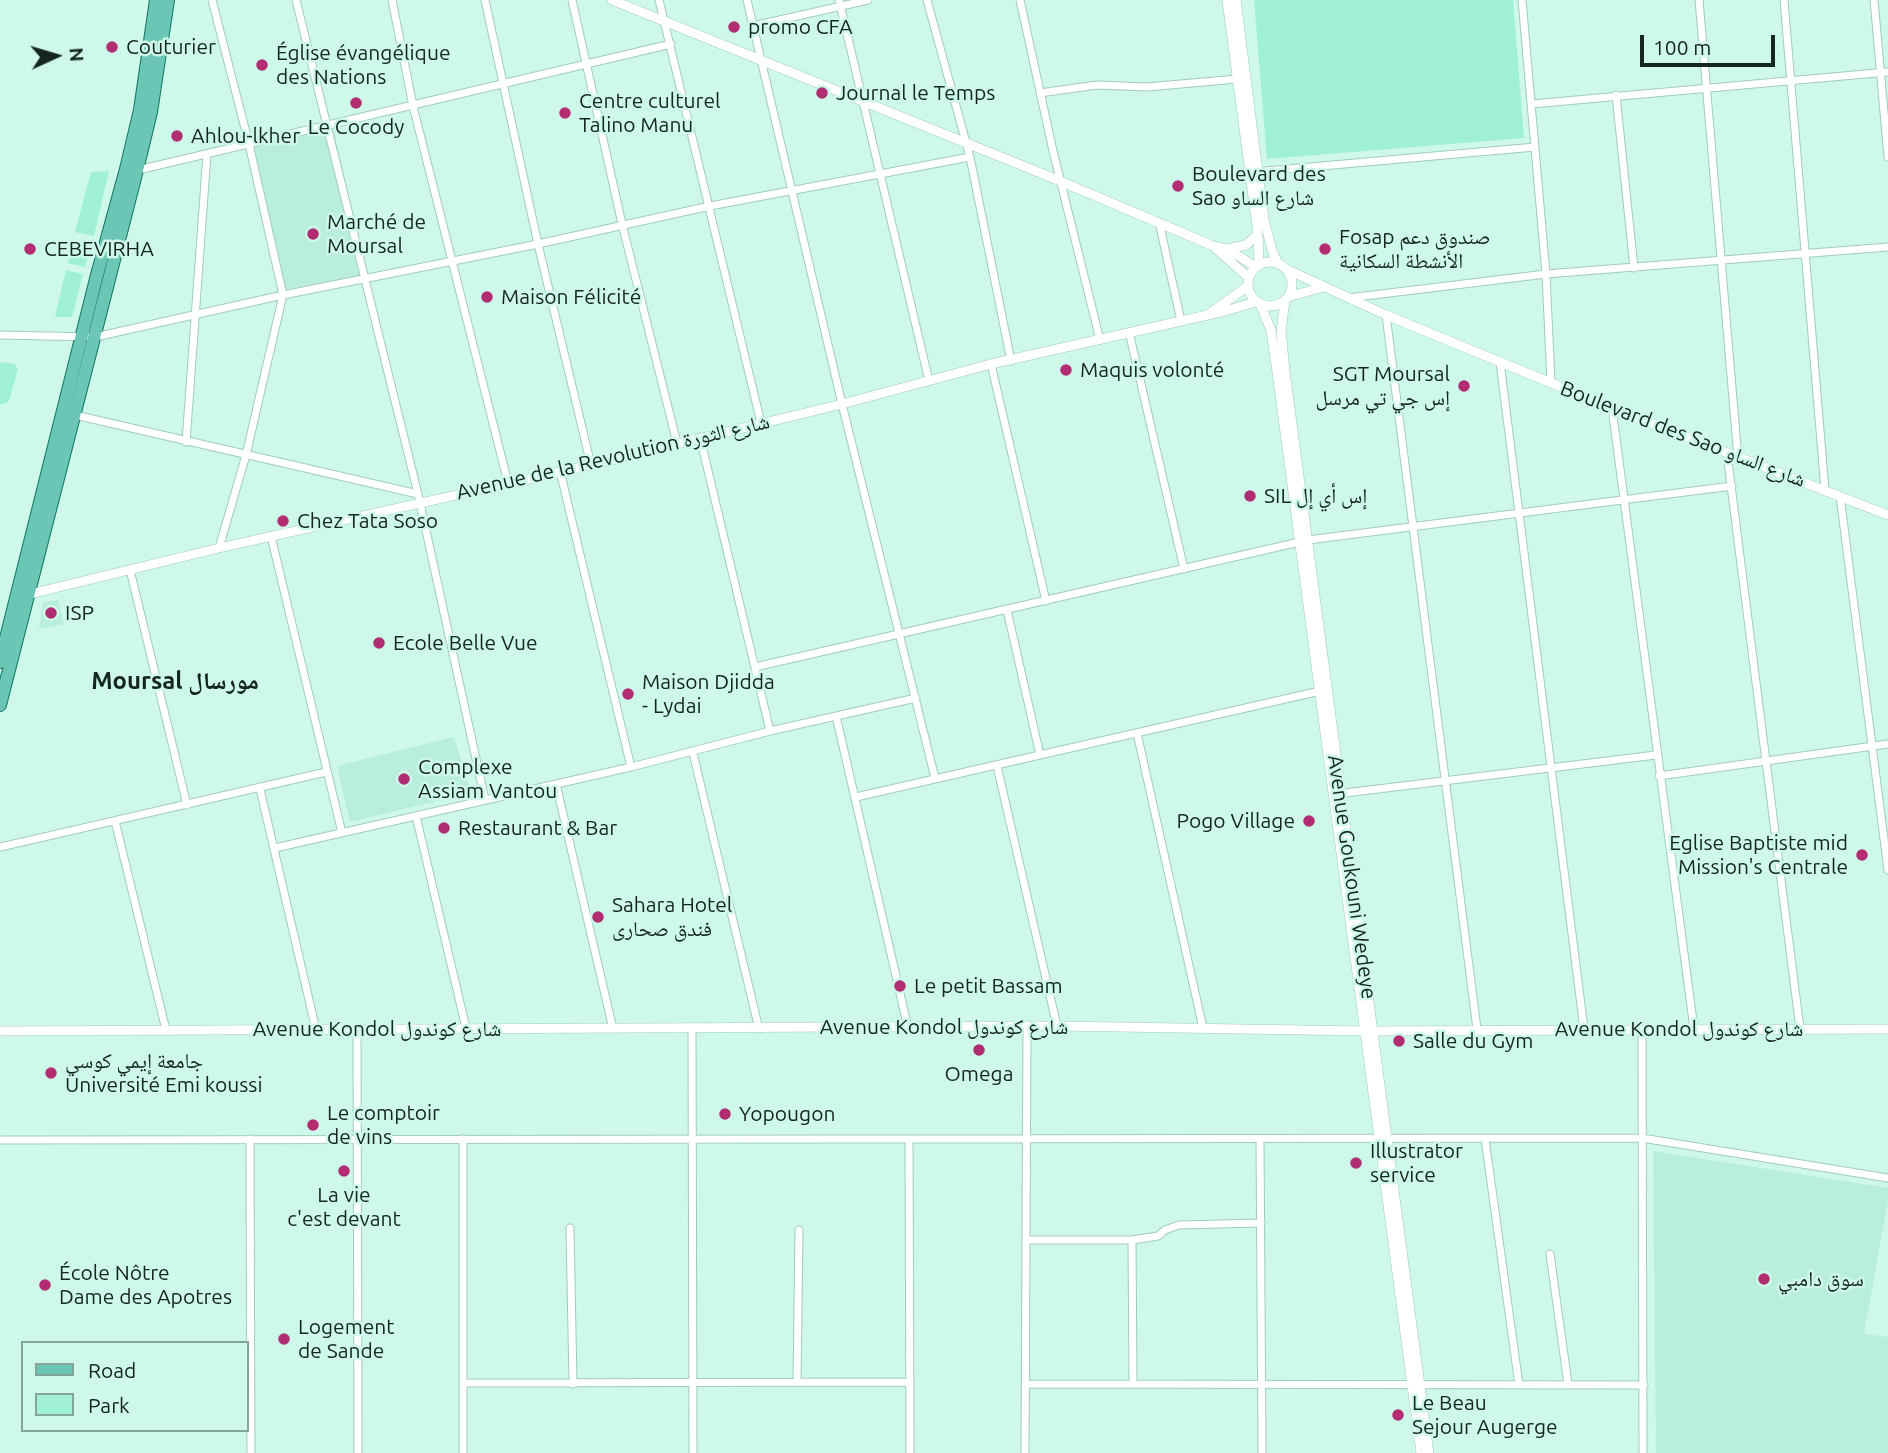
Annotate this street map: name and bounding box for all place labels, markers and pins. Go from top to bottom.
place label: promo CFA [748,14,853,40]
marker: promo CFA [726,19,742,35]
place label: Couturier [126,34,216,60]
marker: Couturier [104,39,120,55]
place label: Église évangélique des Nations [276,40,450,90]
marker: Église évangélique des Nations [254,57,270,73]
place label: Journal le Temps [836,80,995,106]
marker: Journal le Temps [814,85,830,101]
place label: Centre culturel Talino Manu [579,88,721,138]
marker: Le Cocody [348,95,364,111]
marker: Centre culturel Talino Manu [557,105,573,121]
place label: Le Cocody [308,114,404,140]
place label: Ahlou-lkher [191,123,300,149]
marker: Ahlou-lkher [169,128,185,144]
place label: Boulevard des Sao شارع الساو [1192,161,1326,211]
marker: Boulevard des Sao شارع الساو [1170,178,1186,194]
place label: Marché de Moursal [327,209,426,259]
place label: Fosap صندوق دعم الأنشطة السكانية [1339,224,1491,274]
marker: Marché de Moursal [305,226,321,242]
place label: CEBEVIRHA [44,236,154,262]
marker: CEBEVIRHA [22,241,38,257]
marker: Fosap صندوق دعم الأنشطة السكانية [1317,241,1333,257]
place label: Maison Félicité [501,284,641,310]
marker: Maison Félicité [479,289,495,305]
place label: Maquis volonté [1080,357,1224,383]
place label: SGT Moursal إس جي تي مرسل [1316,361,1450,411]
marker: Maquis volonté [1058,362,1074,378]
marker: SGT Moursal إس جي تي مرسل [1456,378,1472,394]
place label: SIL إس أي إل [1264,483,1367,509]
marker: SIL إس أي إل [1242,488,1258,504]
place label: Chez Tata Soso [297,508,438,534]
marker: Chez Tata Soso [275,513,291,529]
place label: ISP [65,600,94,626]
marker: ISP [43,605,59,621]
place label: Ecole Belle Vue [393,630,538,656]
marker: Ecole Belle Vue [371,635,387,651]
place label: Maison Djidda - Lydai [642,669,775,719]
marker: Maison Djidda - Lydai [620,686,636,702]
place label: Complexe Assiam Vantou [418,754,557,804]
marker: Complexe Assiam Vantou [396,771,412,787]
place label: Pogo Village [1177,808,1295,834]
marker: Pogo Village [1301,813,1317,829]
place label: Restaurant & Bar [458,815,617,841]
marker: Restaurant & Bar [436,820,452,836]
place label: Eglise Baptiste mid Mission's Centrale [1669,830,1848,880]
marker: Eglise Baptiste mid Mission's Centrale [1854,847,1870,863]
place label: Sahara Hotel فندق صحارى [612,892,732,942]
marker: Sahara Hotel فندق صحارى [590,909,606,925]
place label: Le petit Bassam [914,973,1063,999]
marker: Le petit Bassam [892,978,908,994]
place label: Salle du Gym [1413,1028,1533,1054]
marker: Salle du Gym [1391,1033,1407,1049]
marker: Omega [971,1042,987,1058]
place label: جامعة إيمي كوسي Université Emi koussi [65,1048,263,1098]
place label: Omega [945,1061,1013,1087]
marker: جامعة إيمي كوسي Université Emi koussi [43,1065,59,1081]
place label: Le comptoir de vins [327,1100,440,1150]
place label: Yopougon [739,1101,835,1127]
marker: Yopougon [717,1106,733,1122]
marker: Le comptoir de vins [305,1117,321,1133]
place label: Illustrator service [1370,1138,1463,1188]
marker: Illustrator service [1348,1155,1364,1171]
marker: La vie c'est devant [336,1163,352,1179]
place label: La vie c'est devant [287,1182,401,1232]
place label: École Nôtre Dame des Apotres [59,1260,232,1310]
place label: سوق دامبي [1778,1266,1864,1292]
marker: سوق دامبي [1756,1271,1772,1287]
marker: École Nôtre Dame des Apotres [37,1277,53,1293]
place label: Logement de Sande [298,1314,395,1364]
marker: Logement de Sande [276,1331,292,1347]
place label: Le Beau Sejour Augerge [1412,1390,1558,1440]
marker: Le Beau Sejour Augerge [1390,1407,1406,1423]

